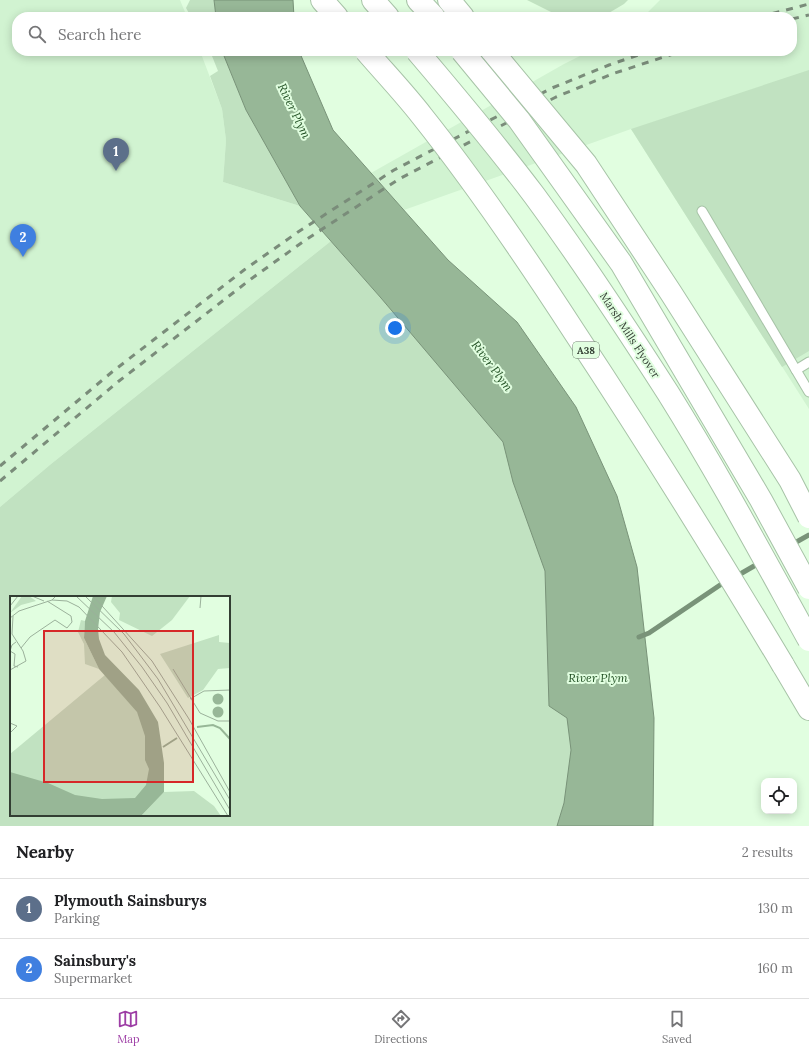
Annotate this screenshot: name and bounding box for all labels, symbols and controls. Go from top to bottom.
search box [12,12,797,56]
icon: search [26,23,48,45]
text: Search here [58,25,141,44]
water label: River Plym [275,81,314,141]
pin: 1 [103,138,129,171]
pin: 2 [10,224,36,257]
street label: Marsh Mills Flyover [597,289,663,381]
your location [385,318,405,338]
water label: River Plym [469,337,517,394]
road number: A38 [573,342,599,358]
inset map [10,596,230,816]
water label: River Plym [568,670,628,685]
map controls [761,778,797,814]
button: locate [761,778,797,814]
text: Nearby [16,841,74,863]
text: 2 results [742,844,793,861]
text: Plymouth Sainsburys [54,891,207,910]
text: 1 [26,900,32,917]
text: 130 m [758,900,793,917]
text: Parking [54,910,100,927]
text: Sainsbury's [54,951,136,970]
text: 2 [26,960,32,977]
text: 160 m [758,960,793,977]
text: Supermarket [54,970,132,987]
tab: Map [117,1008,140,1046]
tab: Directions [374,1008,427,1046]
tab: Saved [662,1008,692,1046]

